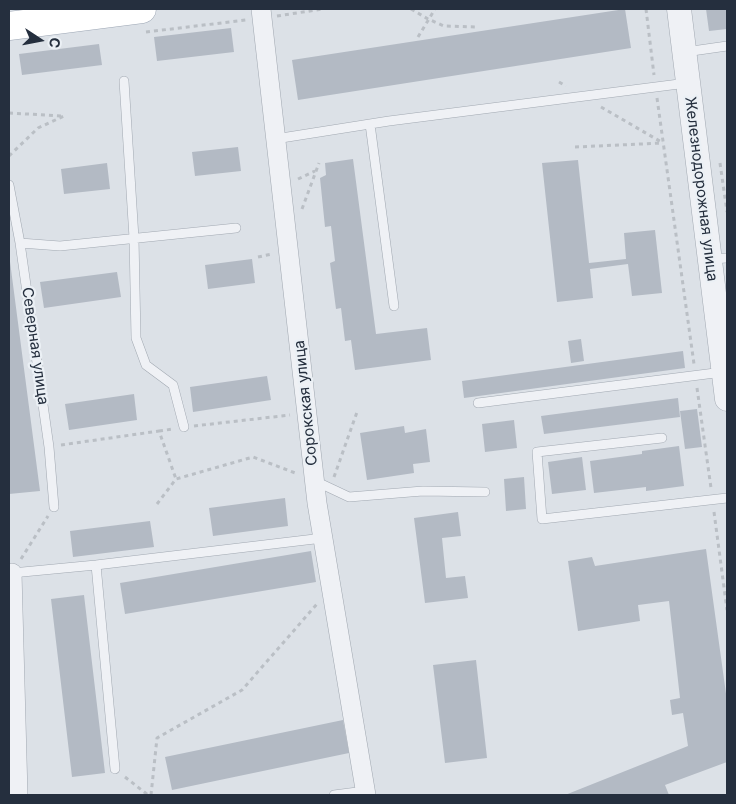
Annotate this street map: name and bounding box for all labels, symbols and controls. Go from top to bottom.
north arrow [15,15,65,65]
text: С [46,36,65,50]
street label: Железнодорожная улица [681,95,721,283]
street label: Северная улица [18,286,52,406]
street label: Сорокская улица [290,339,322,467]

